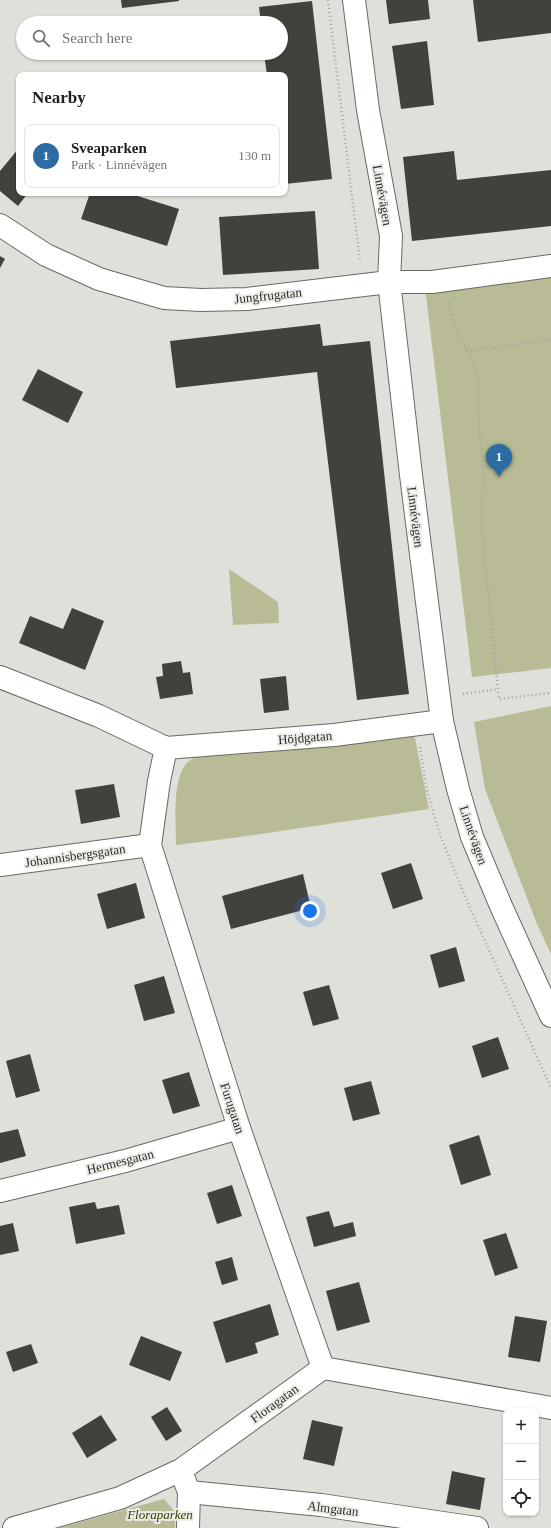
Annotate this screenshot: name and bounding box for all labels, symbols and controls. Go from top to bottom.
search box [16,16,288,60]
icon: search [30,27,52,49]
text: Search here [62,30,132,46]
text: Nearby [32,88,86,107]
text: Sveaparken [71,140,147,156]
text: 1 [43,148,49,163]
text: 130 m [238,148,271,163]
text: Park · Linnévägen [71,157,167,172]
street label: Linnévägen [370,164,395,227]
street label: Jungfrugatan [234,284,303,307]
pin: 1 [486,444,512,477]
street label: Linnévägen [404,486,427,549]
street label: Höjdgatan [277,728,333,747]
street label: Linnévägen [456,804,491,867]
street label: Johannisbergsgatan [24,841,127,870]
your location [300,901,320,921]
street label: Furugatan [217,1081,248,1136]
street label: Hermesgatan [85,1146,156,1177]
street label: Floragatan [247,1381,302,1426]
map controls [503,1408,539,1516]
button: + [503,1408,539,1444]
button: − [503,1444,539,1480]
button: locate [503,1480,539,1516]
street label: Almgatan [307,1498,360,1519]
park label: Floraparken [126,1507,193,1522]

